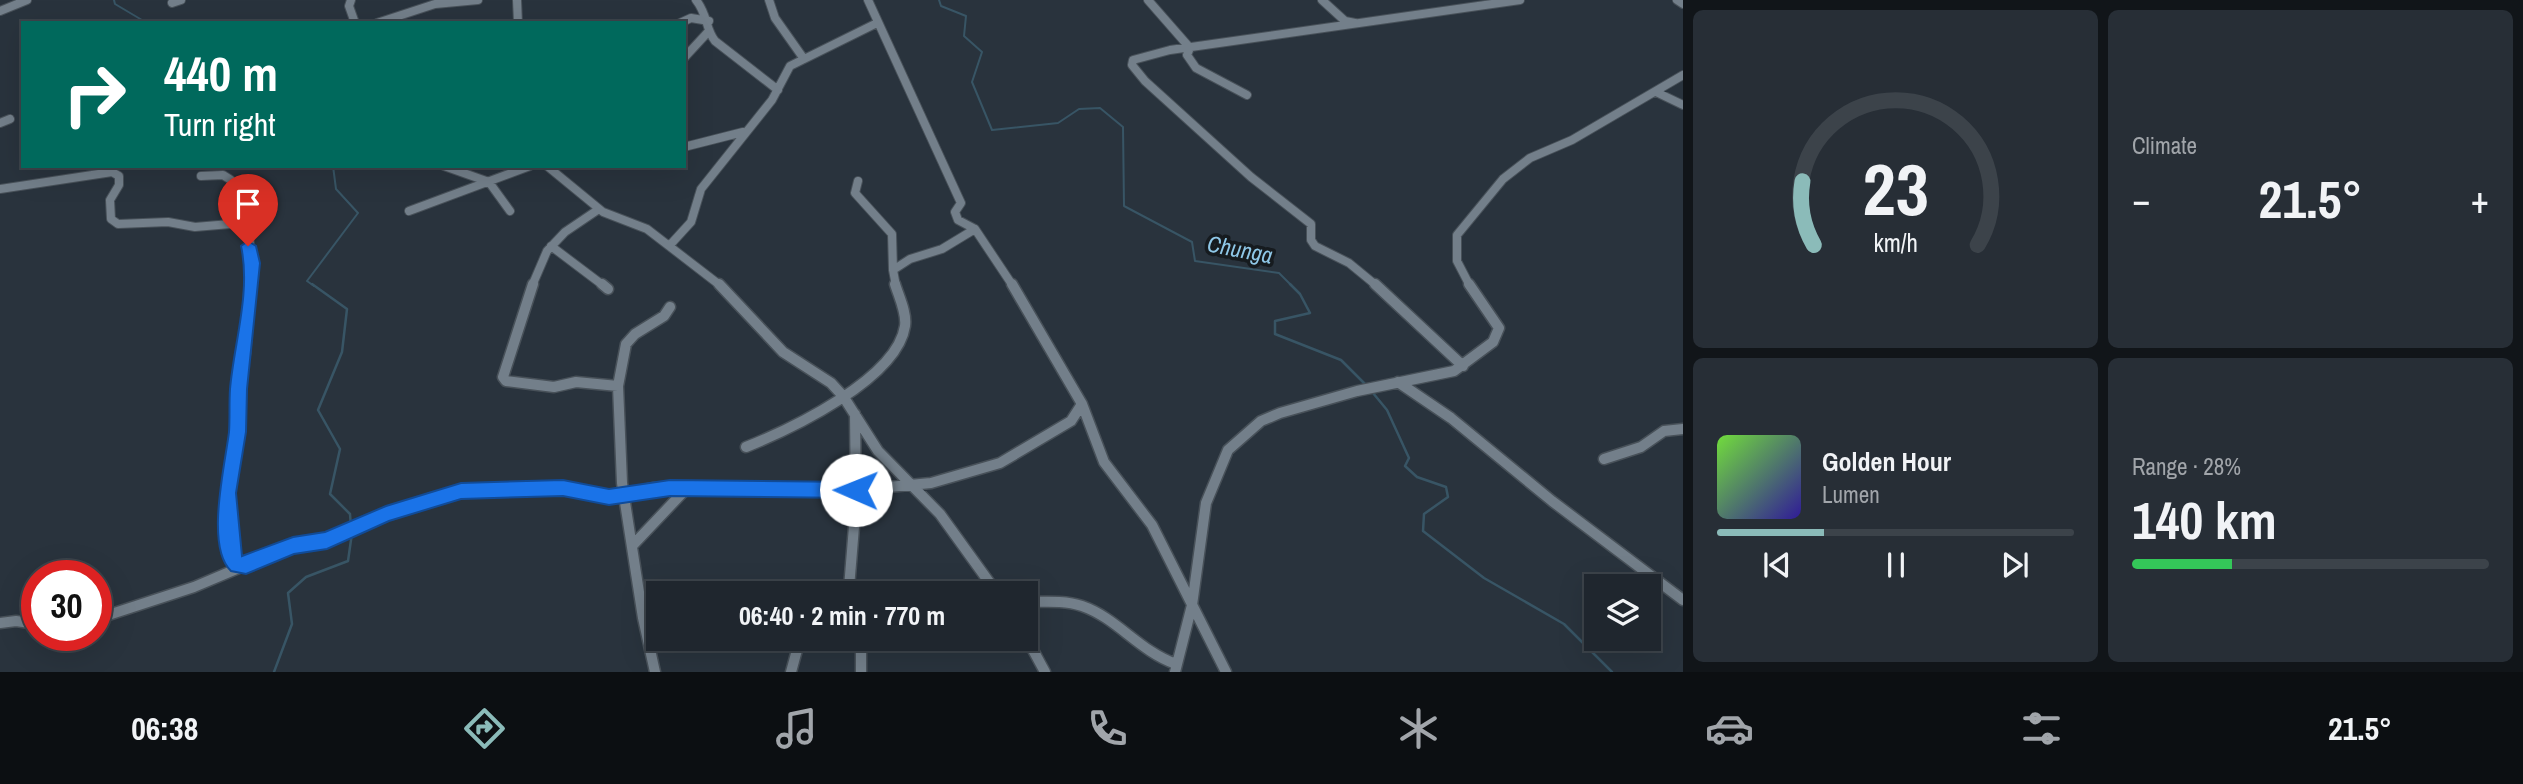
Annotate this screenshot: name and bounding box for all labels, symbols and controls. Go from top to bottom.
text: 440 m [164,40,278,106]
icon: right [49,49,140,140]
text: Turn right [164,103,276,146]
text: Climate [2132,130,2197,161]
text: 23 [1862,140,1929,238]
text: 21.5° [2259,164,2362,234]
pin [218,174,278,246]
text: − [2132,174,2150,225]
text: + [2471,174,2489,225]
icon: arrive [229,185,267,223]
text: km/h [1873,226,1918,260]
water label: Chunga [1205,227,1275,271]
text: Golden Hour [1822,444,1951,479]
text: Range · 28% [2132,451,2241,482]
position arrow [819,453,893,527]
text: Lumen [1822,479,1880,510]
text: 140 km [2132,485,2277,555]
icon: previous [1758,546,1796,584]
icon: pause [1877,546,1915,584]
icon: next [1996,546,2034,584]
speed limit sign: 30 [21,560,112,651]
map controls [1584,574,1661,651]
button: layers [1584,574,1661,651]
text: 06:40 · 2 min · 770 m [739,598,945,633]
icon: directions [460,704,509,753]
icon: music [772,704,821,753]
icon: phone [1083,704,1132,753]
icon: climate [1394,704,1443,753]
icon: car [1705,704,1754,753]
icon: filters [2017,704,2066,753]
text: 06:38 [131,707,198,750]
text: 21.5° [2328,707,2392,750]

